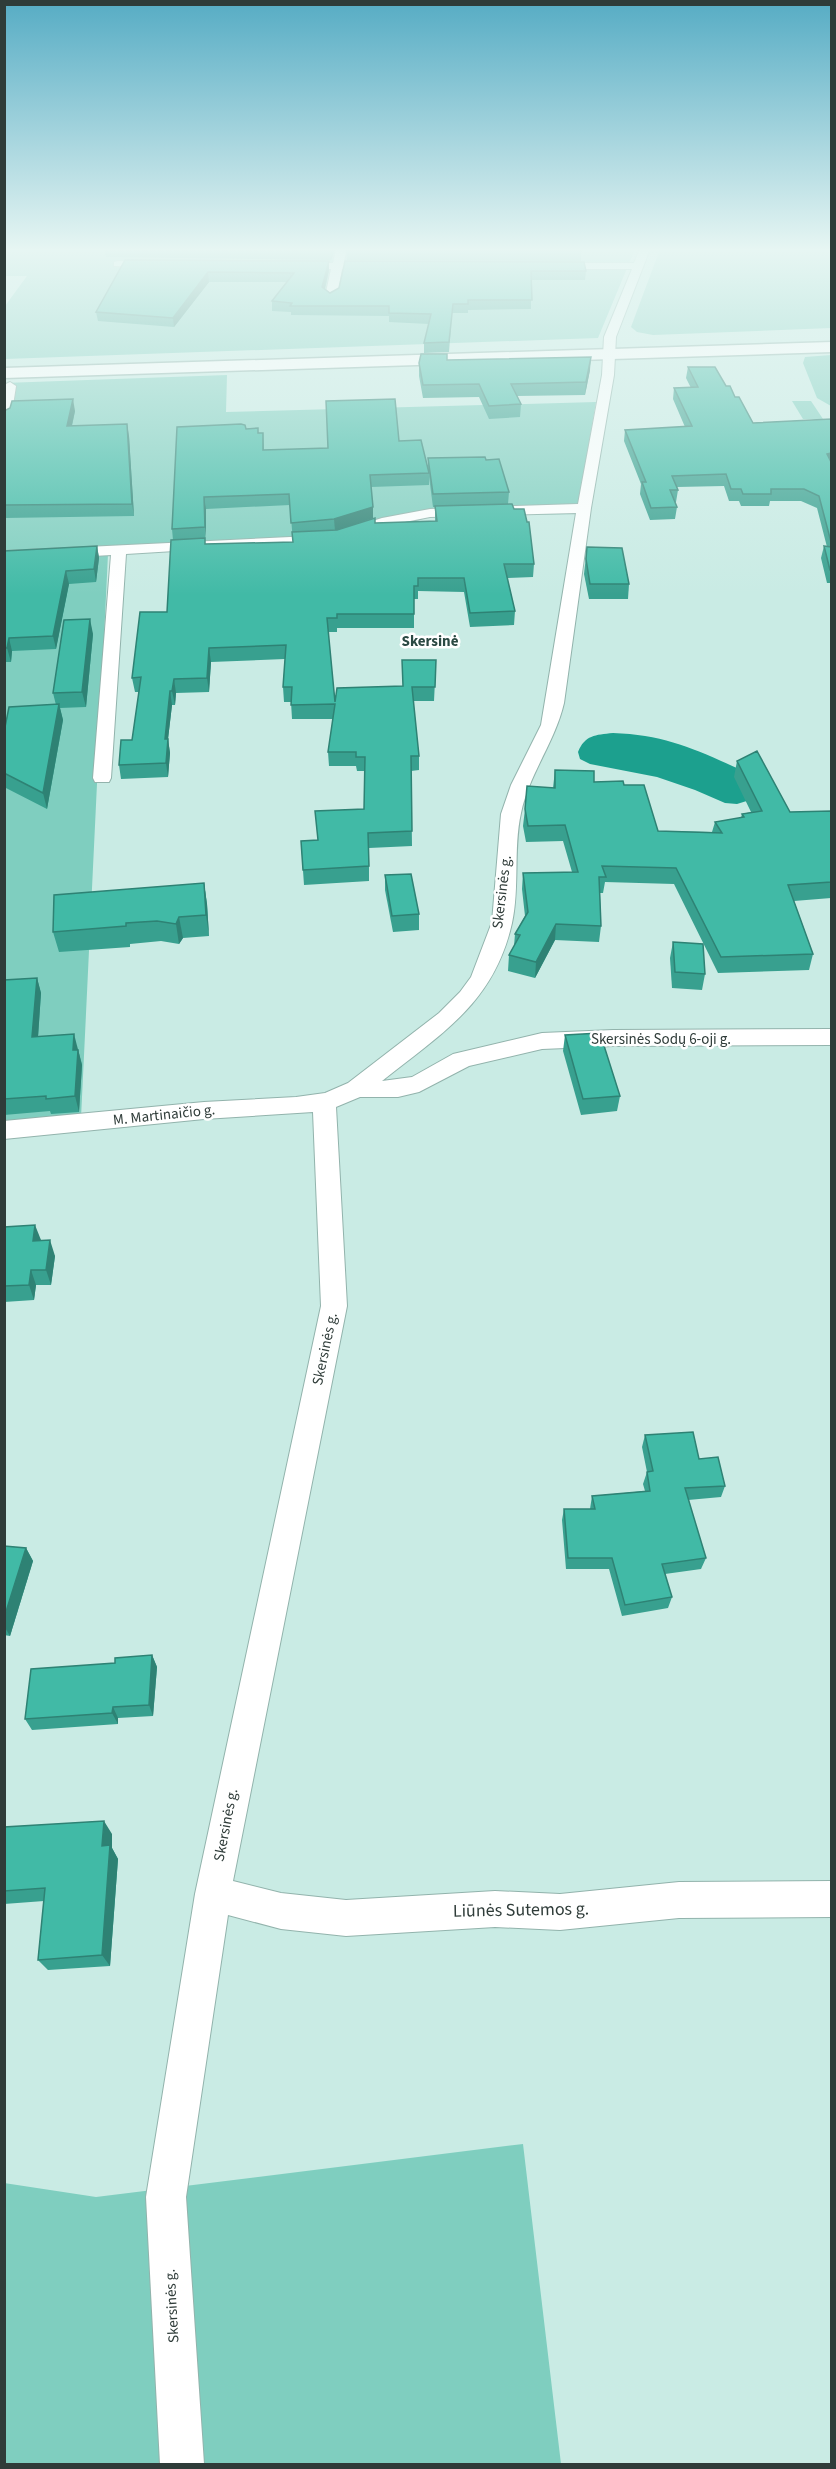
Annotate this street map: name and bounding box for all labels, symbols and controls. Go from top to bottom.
district label: Skersinė [402,631,459,652]
street label: Skersinės g. [487,854,517,930]
street label: Skersinės Sodų 6-oji g. [591,1029,731,1050]
street label: M. Martinaičio g. [112,1099,216,1131]
street label: Skersinės g. [307,1311,343,1387]
street label: Skersinės g. [209,1787,243,1863]
street label: Liūnės Sutemos g. [453,1896,589,1924]
street label: Skersinės g. [160,2269,184,2343]

